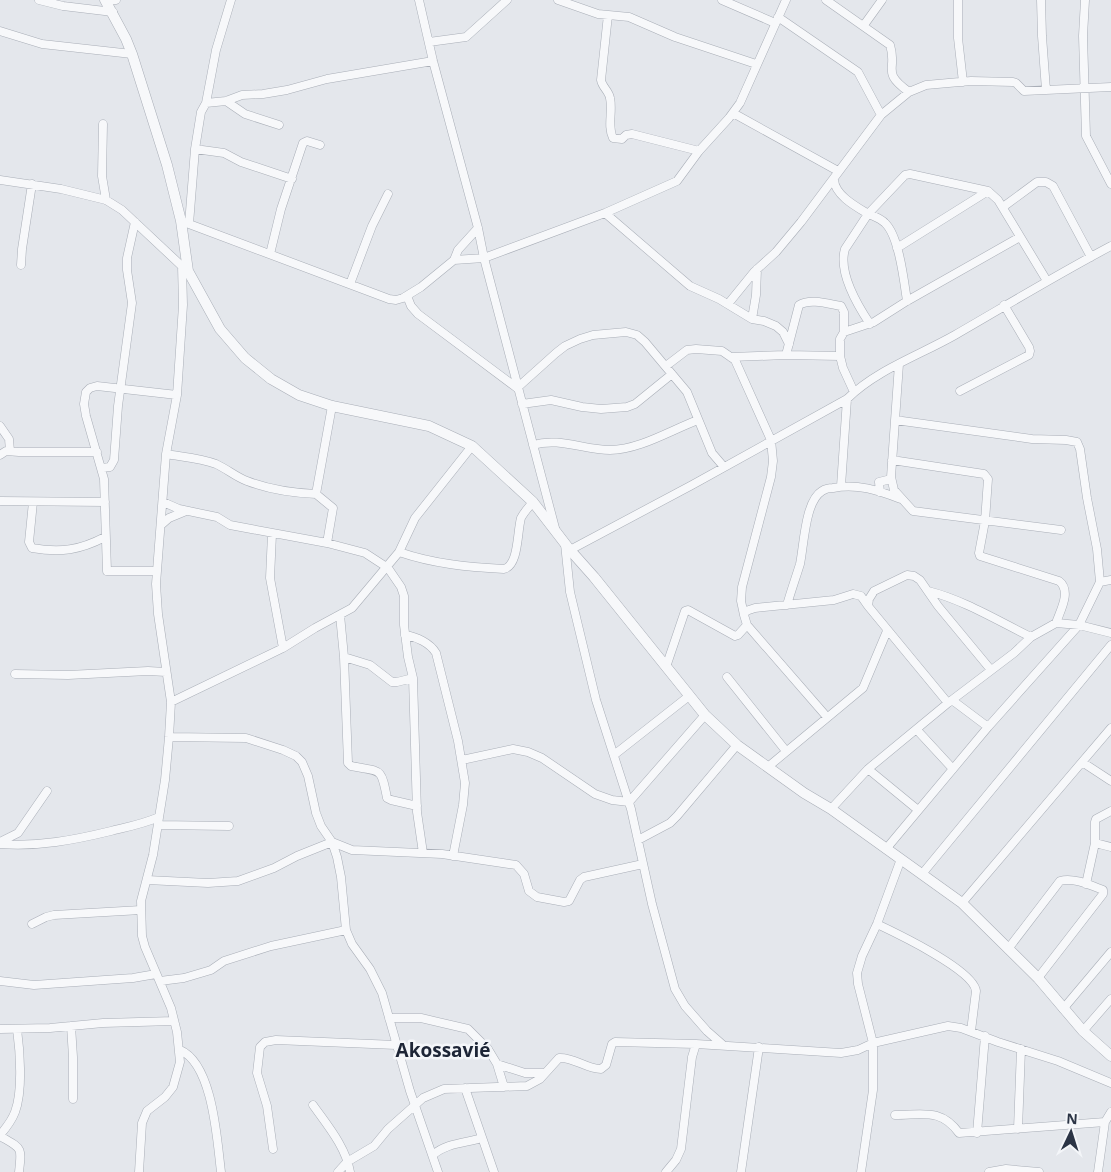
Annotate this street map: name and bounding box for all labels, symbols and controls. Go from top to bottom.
district label: Akossavié [396,1037,490,1063]
north arrow [1046,1107,1096,1157]
text: N [1066,1109,1078,1128]

